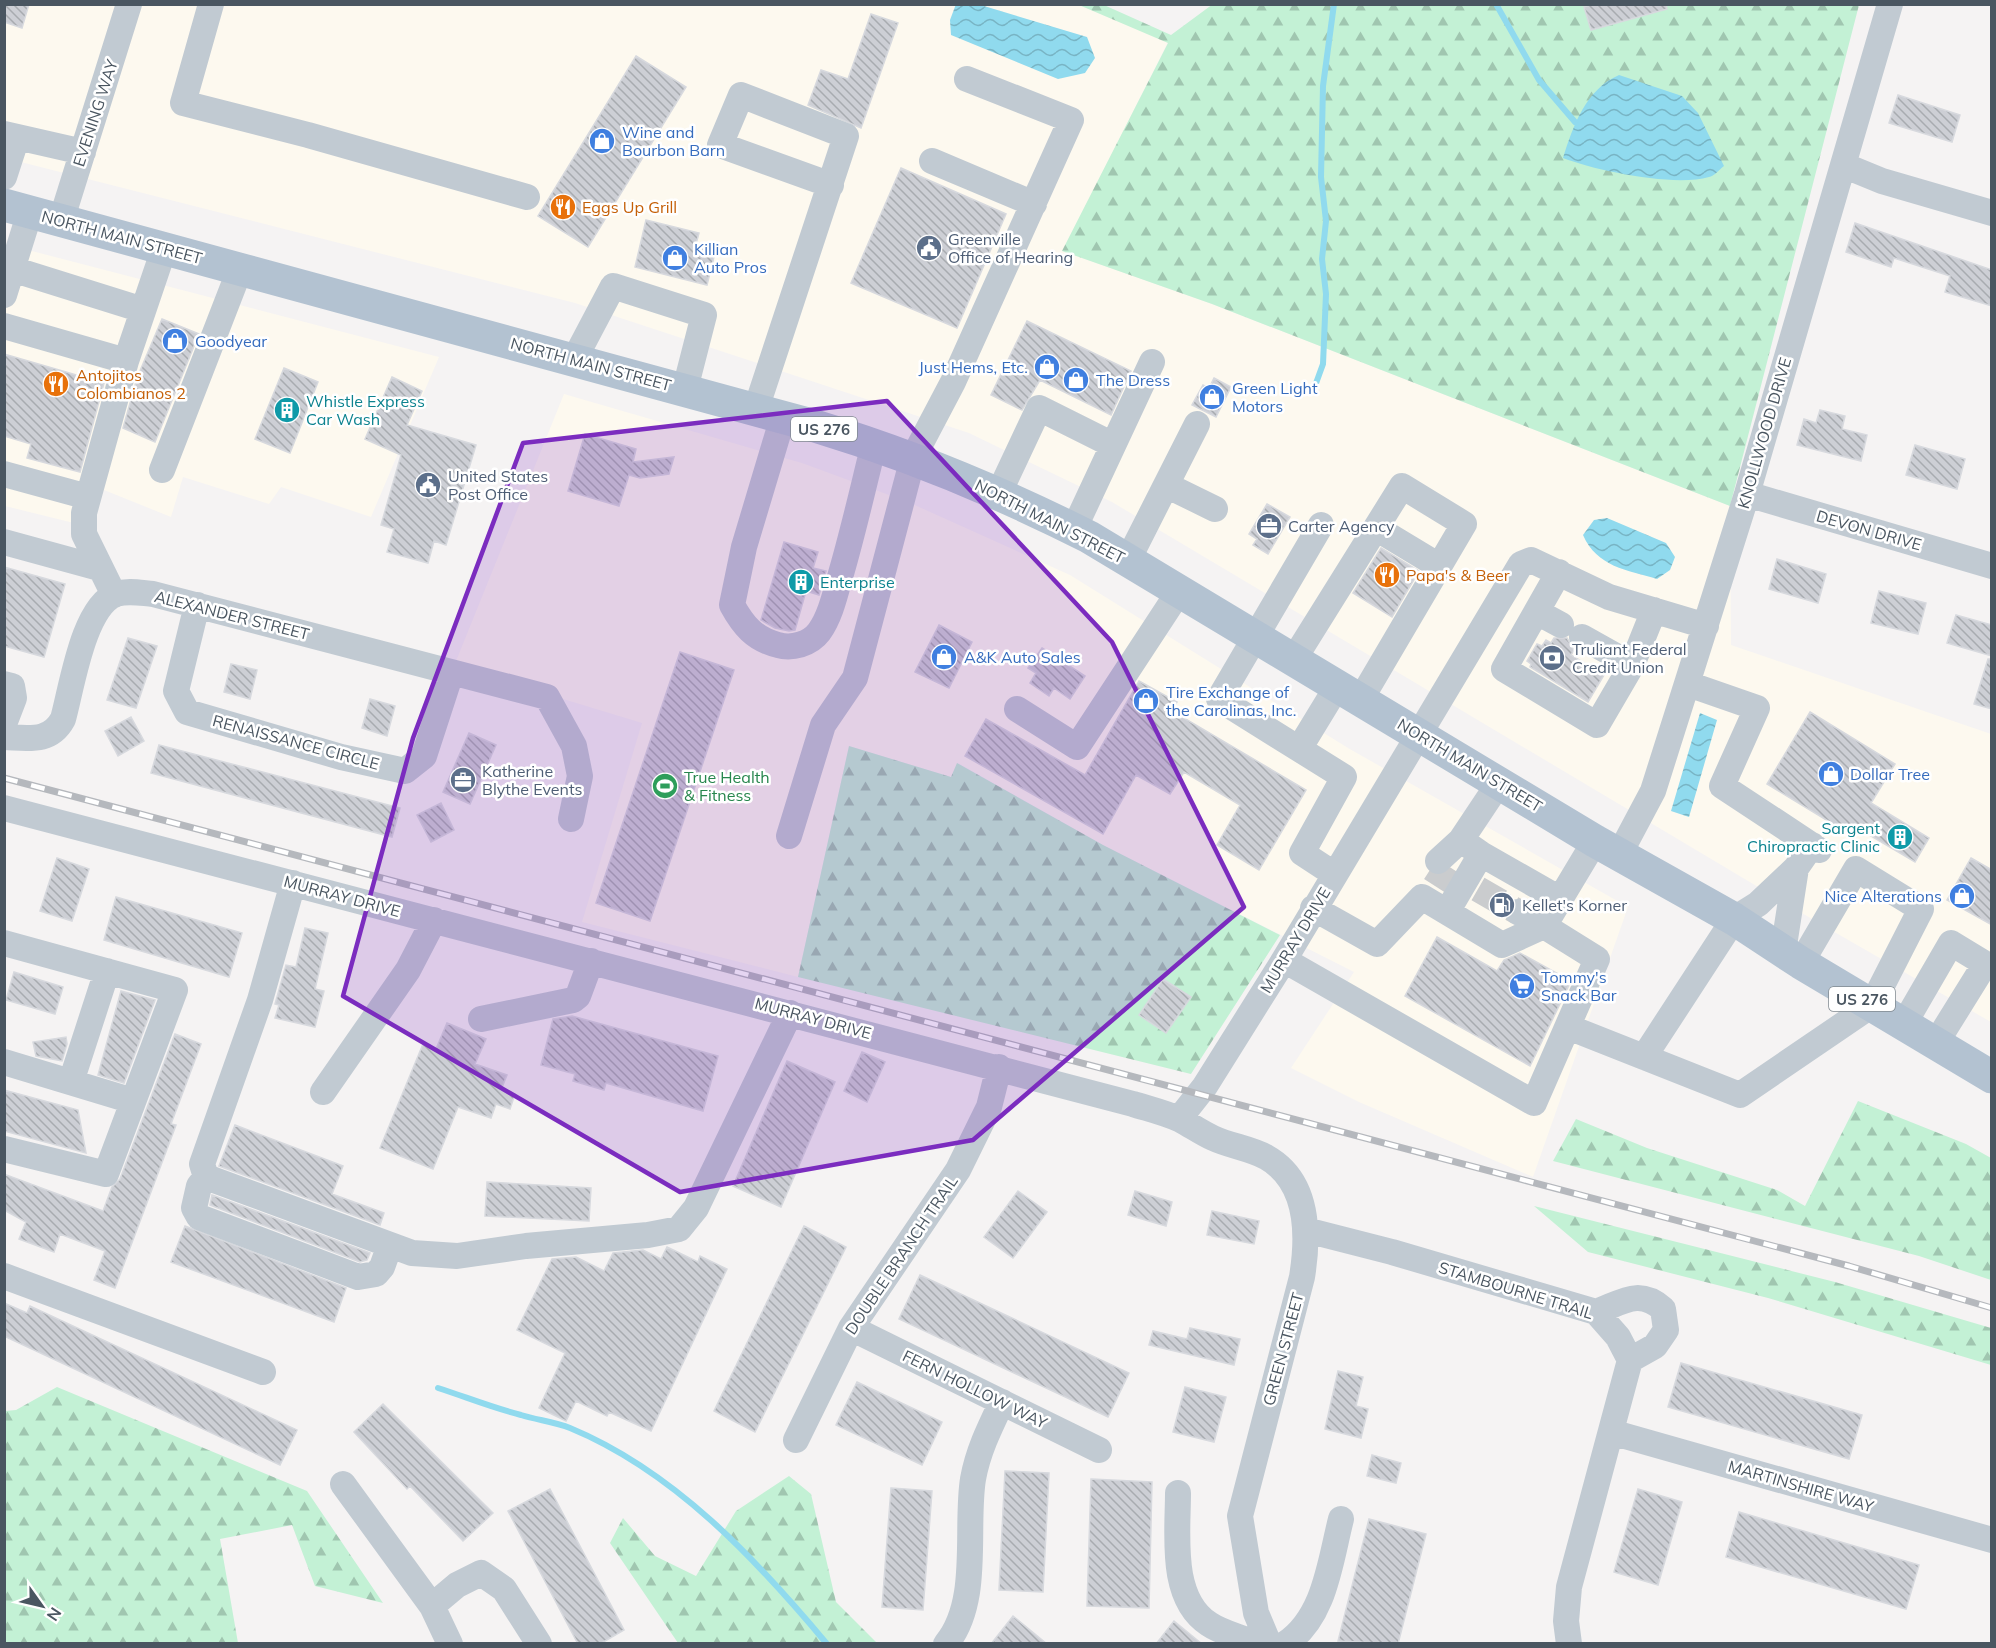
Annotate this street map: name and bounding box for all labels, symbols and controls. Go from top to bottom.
street label: EVENING WAY [68,57,122,169]
place label: Wine and Bourbon Barn [622,122,725,160]
shop icon: Wine and Bourbon Barn [587,126,617,156]
restaurant icon: Eggs Up Grill [548,192,578,222]
place label: Eggs Up Grill [582,197,677,217]
street label: NORTH MAIN STREET [39,206,205,268]
place label: Greenville Office of Hearing [948,229,1073,267]
public building icon: Greenville Office of Hearing [914,233,944,263]
place label: Killian Auto Pros [694,239,767,277]
shop icon: Killian Auto Pros [660,243,690,273]
shop icon: Goodyear [160,326,190,356]
place label: Goodyear [195,331,267,351]
street label: NORTH MAIN STREET [508,333,674,395]
shop icon: Just Hems, Etc. [1032,352,1062,382]
street label: KNOLLWOOD DRIVE [1733,355,1795,511]
place label: Just Hems, Etc. [919,357,1028,377]
place label: Antojitos Colombianos 2 [76,365,186,403]
shop icon: The Dress [1061,365,1091,395]
restaurant icon: Antojitos Colombianos 2 [41,369,71,399]
place label: The Dress [1096,370,1170,390]
place label: Green Light Motors [1232,378,1318,416]
shop icon: Green Light Motors [1197,382,1227,412]
place label: Whistle Express Car Wash [306,391,425,429]
building icon: Whistle Express Car Wash [272,395,302,425]
road number: US 276 [791,417,857,441]
place label: United States Post Office [448,466,548,504]
public building icon: United States Post Office [413,470,443,500]
street label: NORTH MAIN STREET [972,474,1129,568]
street label: DEVON DRIVE [1814,505,1924,555]
office icon: Carter Agency [1254,511,1284,541]
place label: Carter Agency [1288,516,1395,536]
restaurant icon: Papa's & Beer [1372,560,1402,590]
place label: Papa's & Beer [1406,565,1510,585]
building icon: Enterprise [786,567,816,597]
place label: Enterprise [820,572,895,592]
street label: ALEXANDER STREET [152,586,312,644]
place label: Truliant Federal Credit Union [1572,639,1687,677]
shop icon: A&K Auto Sales [929,642,959,672]
bank icon: Truliant Federal Credit Union [1537,643,1567,673]
place label: A&K Auto Sales [964,647,1081,667]
place label: Tire Exchange of the Carolinas, Inc. [1166,682,1297,720]
shop icon: Tire Exchange of the Carolinas, Inc. [1131,686,1161,716]
street label: RENAISSANCE CIRCLE [211,710,381,774]
street label: NORTH MAIN STREET [1394,714,1546,816]
shop icon: Dollar Tree [1816,759,1846,789]
place label: Katherine Blythe Events [482,761,583,799]
place label: Dollar Tree [1850,764,1930,784]
office icon: Katherine Blythe Events [448,765,478,795]
place label: True Health & Fitness [684,767,770,805]
sports icon: True Health & Fitness [650,771,680,801]
place label: Sargent Chiropractic Clinic [1747,818,1880,856]
building icon: Sargent Chiropractic Clinic [1885,822,1915,852]
street label: MURRAY DRIVE [282,871,402,921]
shop icon: Nice Alterations [1947,881,1977,911]
street label: MURRAY DRIVE [1256,884,1334,996]
place label: Nice Alterations [1825,886,1942,906]
fuel station icon: Kellet's Korner [1487,890,1517,920]
place label: Kellet's Korner [1522,895,1627,915]
place label: Tommy's Snack Bar [1541,967,1617,1005]
supermarket icon: Tommy's Snack Bar [1507,971,1537,1001]
road number: US 276 [1829,987,1895,1011]
street label: MURRAY DRIVE [753,993,873,1043]
street label: DOUBLE BRANCH TRAIL [840,1172,962,1338]
street label: STAMBOURNE TRAIL [1436,1257,1596,1323]
street label: GREEN STREET [1258,1290,1308,1408]
street label: FERN HOLLOW WAY [899,1345,1051,1433]
street label: MARTINSHIRE WAY [1726,1456,1876,1516]
north arrow [12,1576,72,1636]
text: N [43,1604,66,1625]

